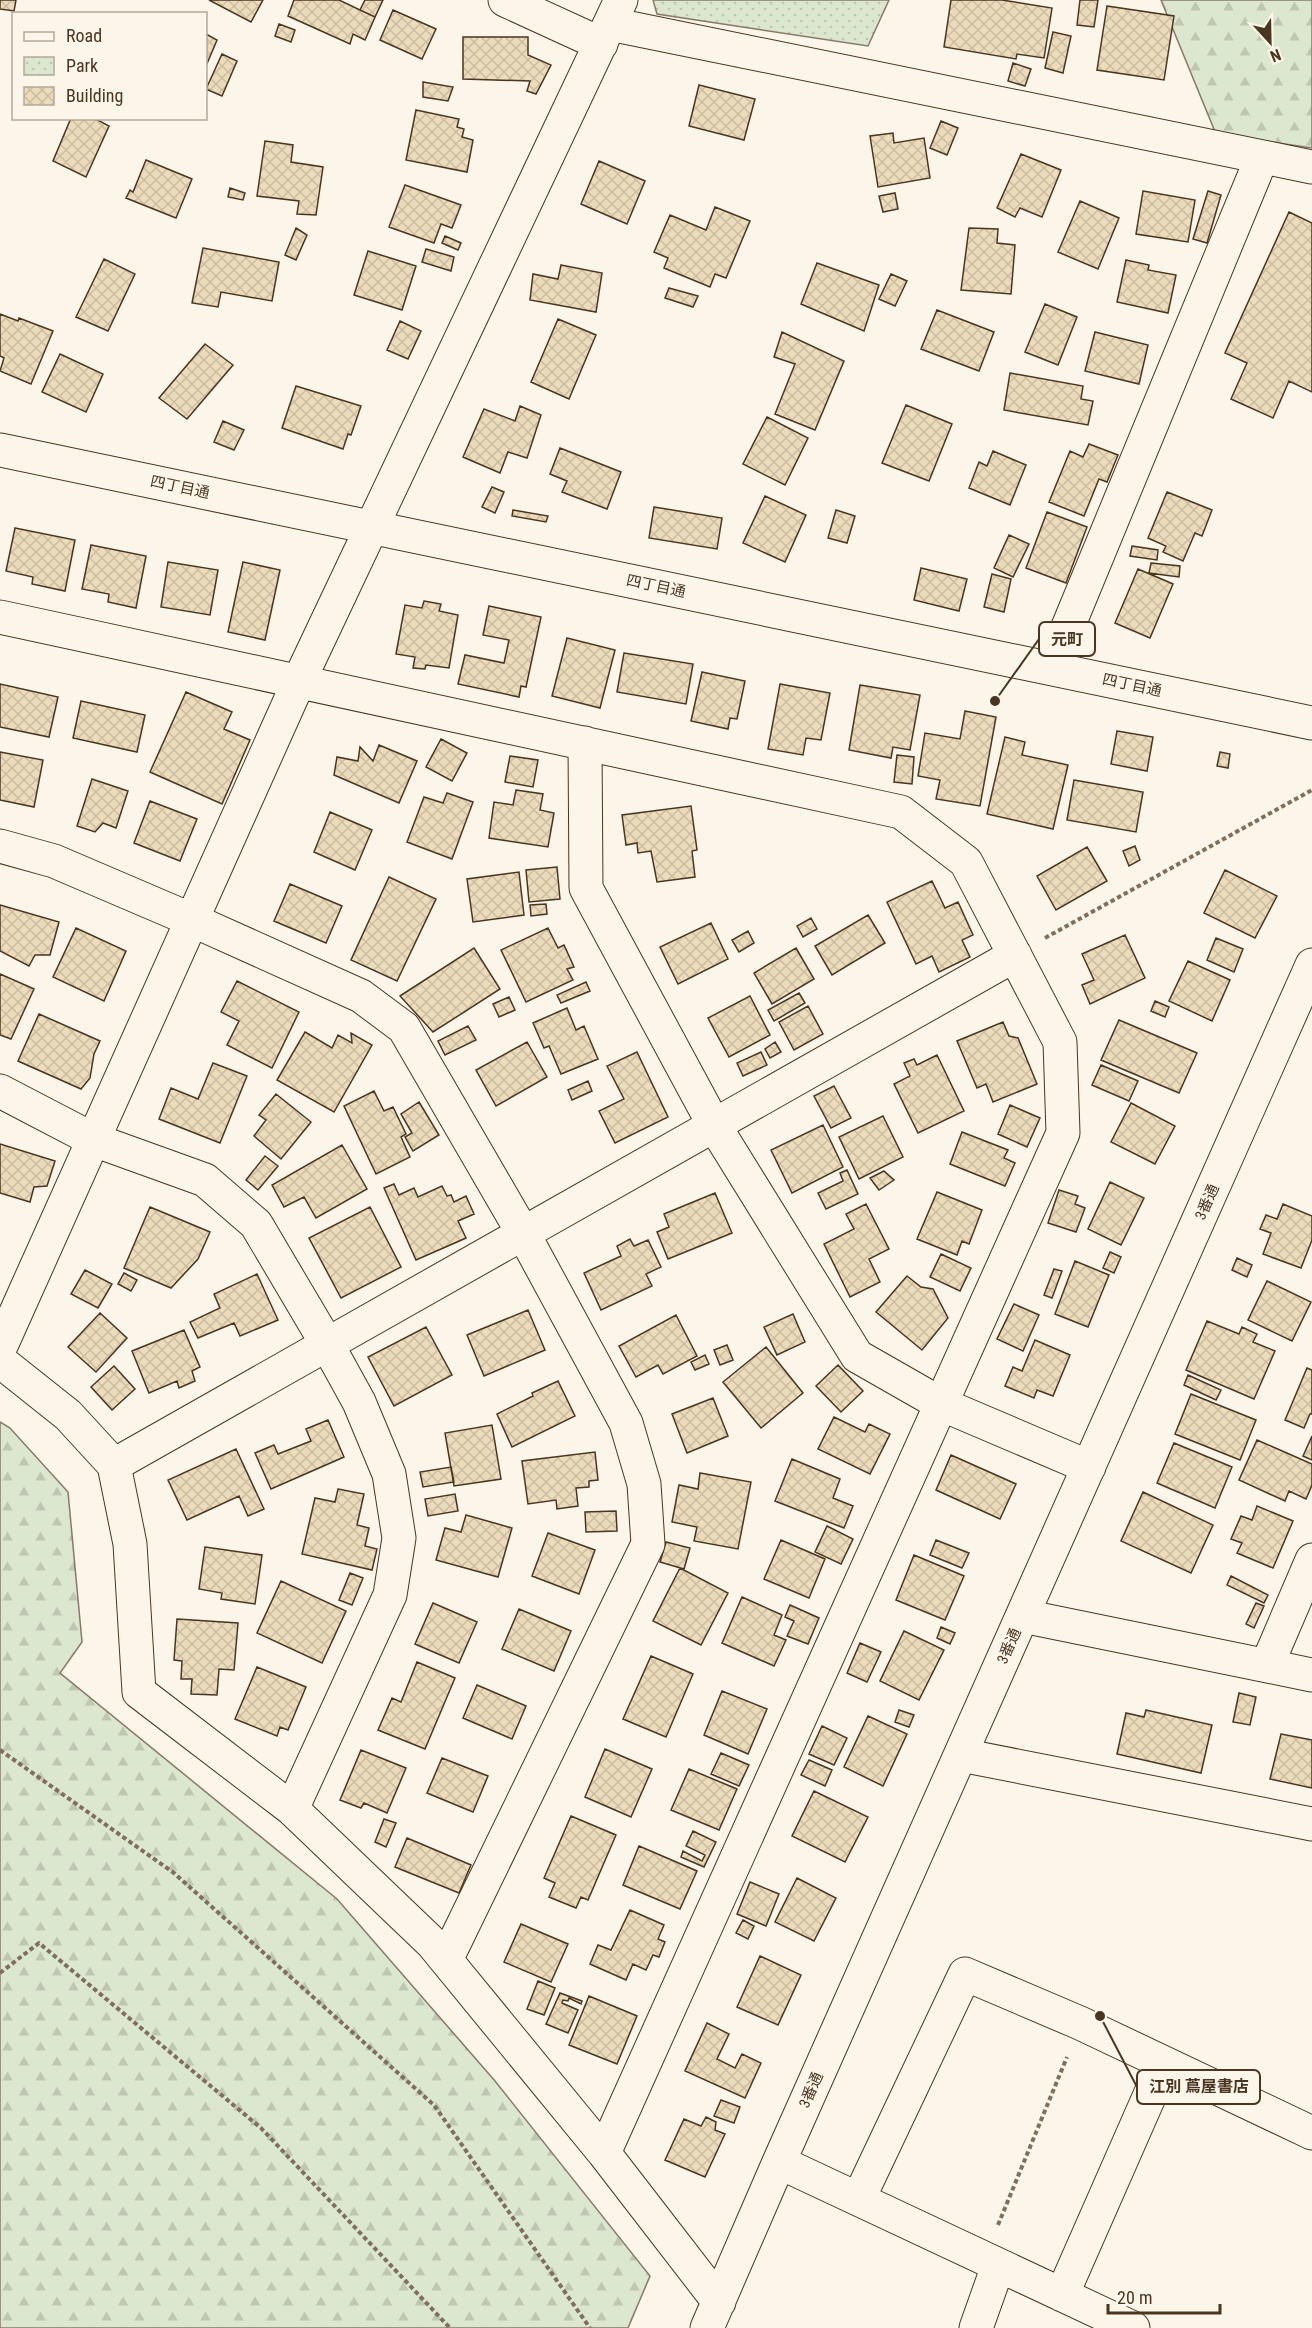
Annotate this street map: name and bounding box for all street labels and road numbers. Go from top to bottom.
street label: 四丁目通 [149,472,211,502]
street label: 四丁目通 [625,571,687,601]
street label: 四丁目通 [1101,670,1163,700]
street label: 3番通 [1191,1181,1223,1223]
street label: 3番通 [993,1625,1025,1667]
street label: 3番通 [795,2069,827,2111]

